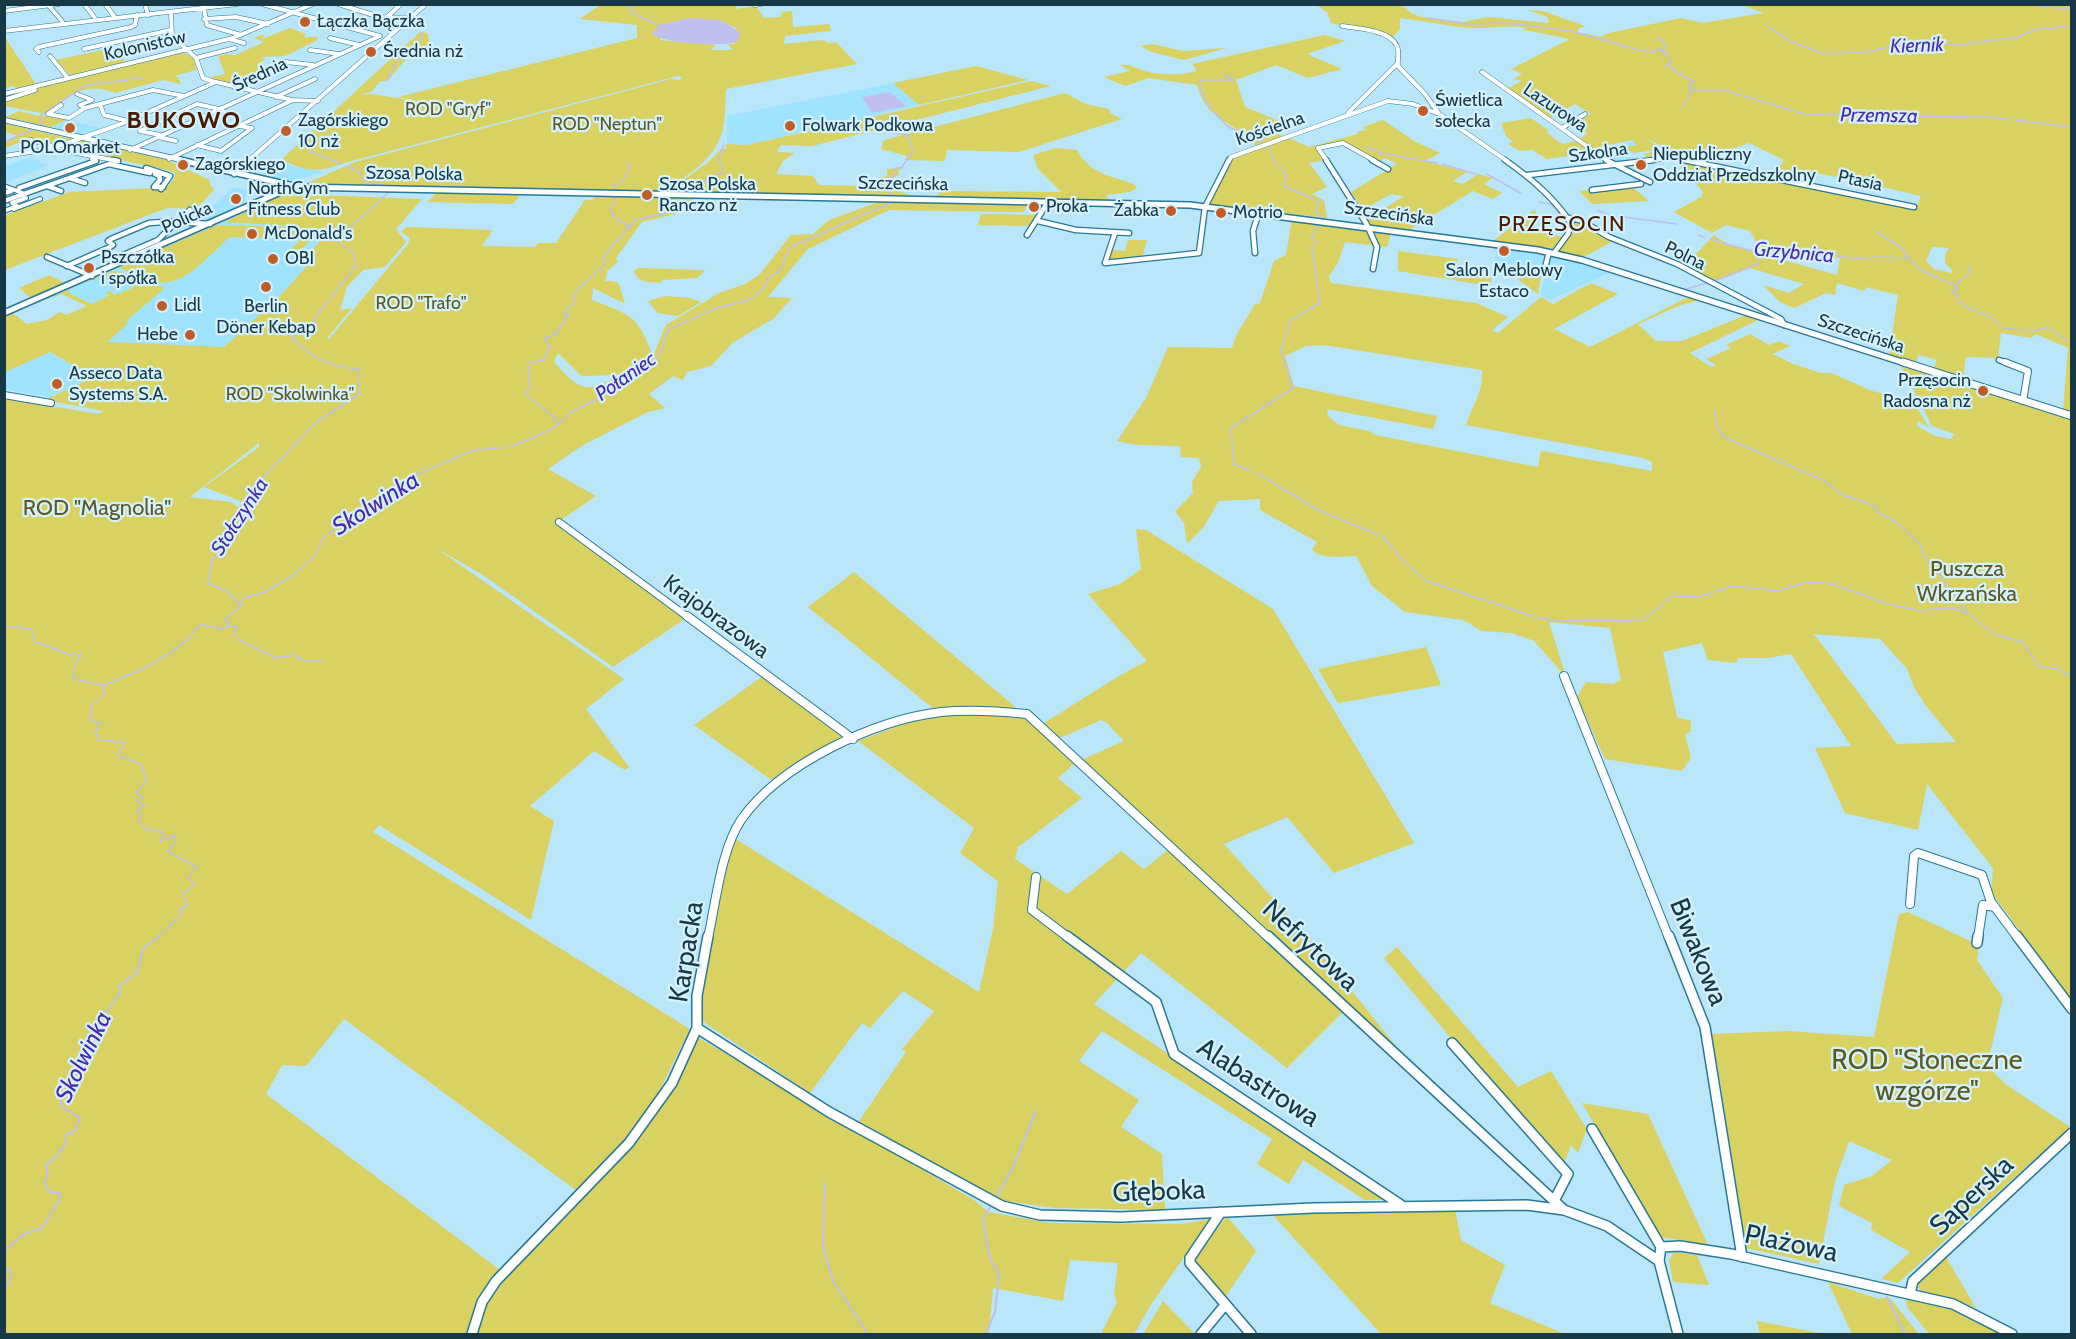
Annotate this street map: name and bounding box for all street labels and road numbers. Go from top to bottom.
street label: Kolonistów [102,26,188,66]
street label: Średnia [229,53,291,97]
street label: Lazurowa [1519,79,1591,137]
street label: Kościelna [1233,107,1307,151]
street label: Szkolna [1567,138,1629,168]
street label: Szosa Polska [365,162,463,186]
street label: Ptasia [1836,166,1884,196]
street label: Szczecińska [858,172,948,196]
street label: Policka [158,197,216,239]
street label: Szczecińska [1343,197,1435,231]
street label: Polna [1661,237,1709,275]
street label: Szczecińska [1815,310,1907,358]
street label: Krajobrazowa [658,570,774,664]
street label: Nefrytowa [1255,893,1365,999]
street label: Biwakowa [1662,894,1734,1010]
street label: Karpacka [663,899,711,1005]
street label: Alabastrowa [1191,1031,1325,1135]
street label: Saperska [1924,1149,2020,1243]
street label: Głęboka [1112,1174,1206,1210]
street label: Plażowa [1741,1218,1841,1270]

